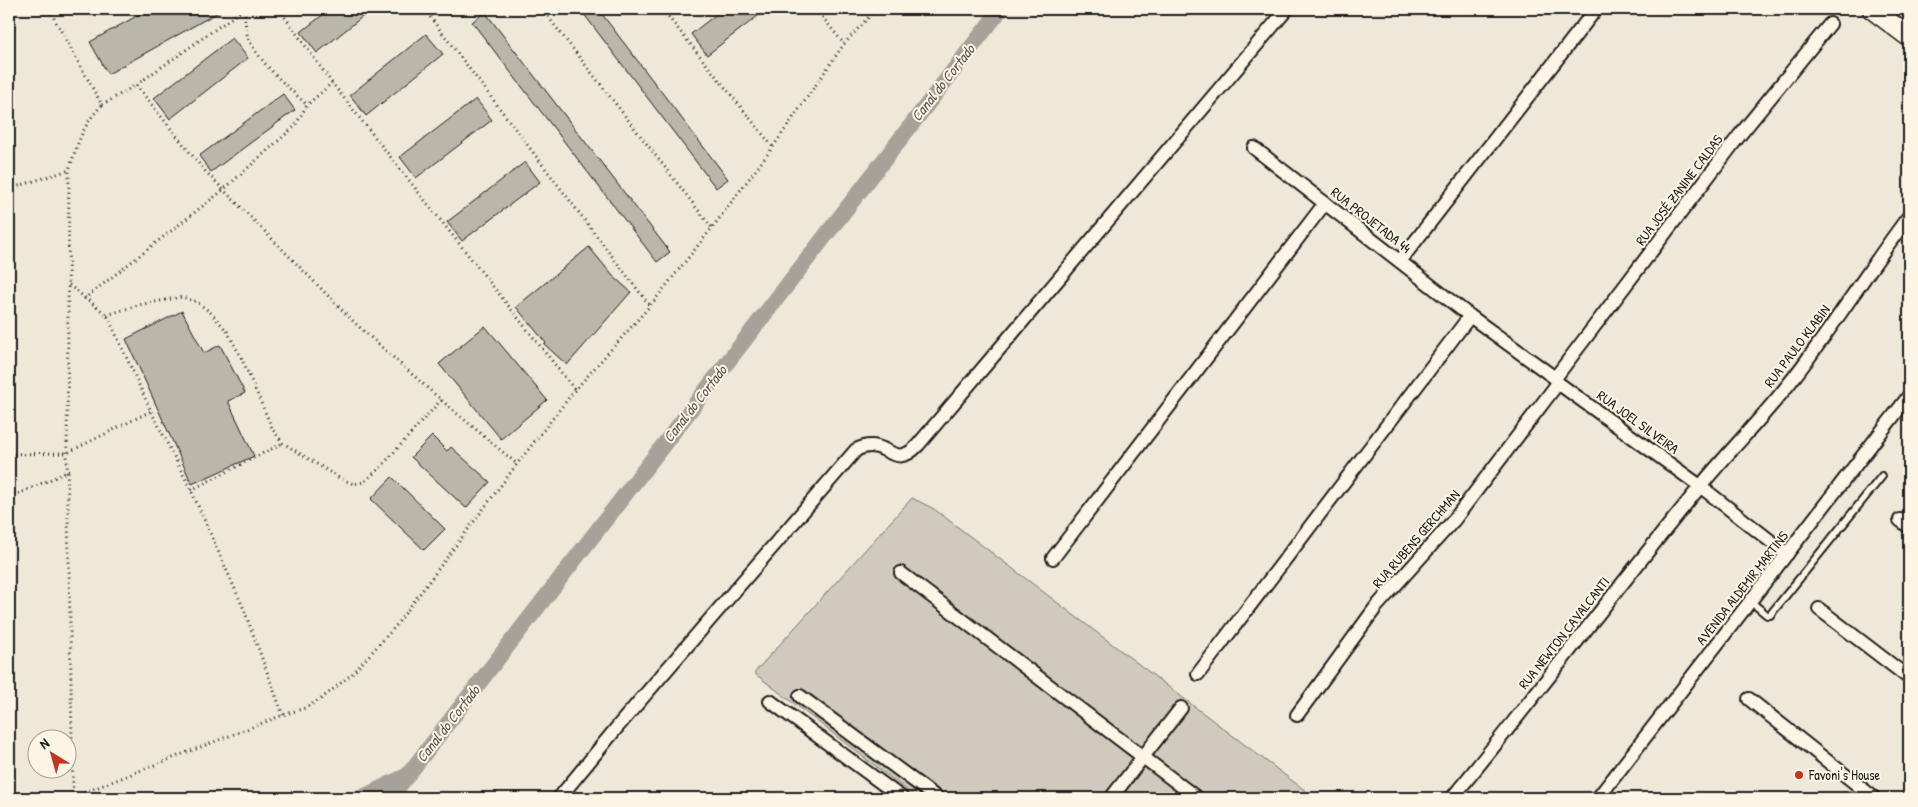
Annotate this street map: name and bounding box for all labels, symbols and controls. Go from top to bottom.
water label: Canal do Cortado [906,39,980,126]
street label: RUA JOSÉ ZANINE CALDAS [1631,130,1727,249]
street label: RUA PROJETADA 44 [1327,182,1415,257]
street label: RUA PAULO KLABIN [1759,301,1834,391]
water label: Canal do Cortado [658,360,732,447]
street label: RUA JOEL SILVEIRA [1593,385,1683,458]
street label: RUA RUBENS GERCHMAN [1368,485,1464,592]
street label: AVENIDA ALDEMIR MARTINS [1691,526,1792,649]
street label: RUA NEWTON CAVALCANTI [1514,573,1613,693]
water label: Canal do Cortado [411,680,485,767]
north arrow [28,730,78,780]
text: N [35,733,53,753]
place label: Favoni's House [1808,765,1881,784]
marker: Favoni's House [1793,769,1805,781]

